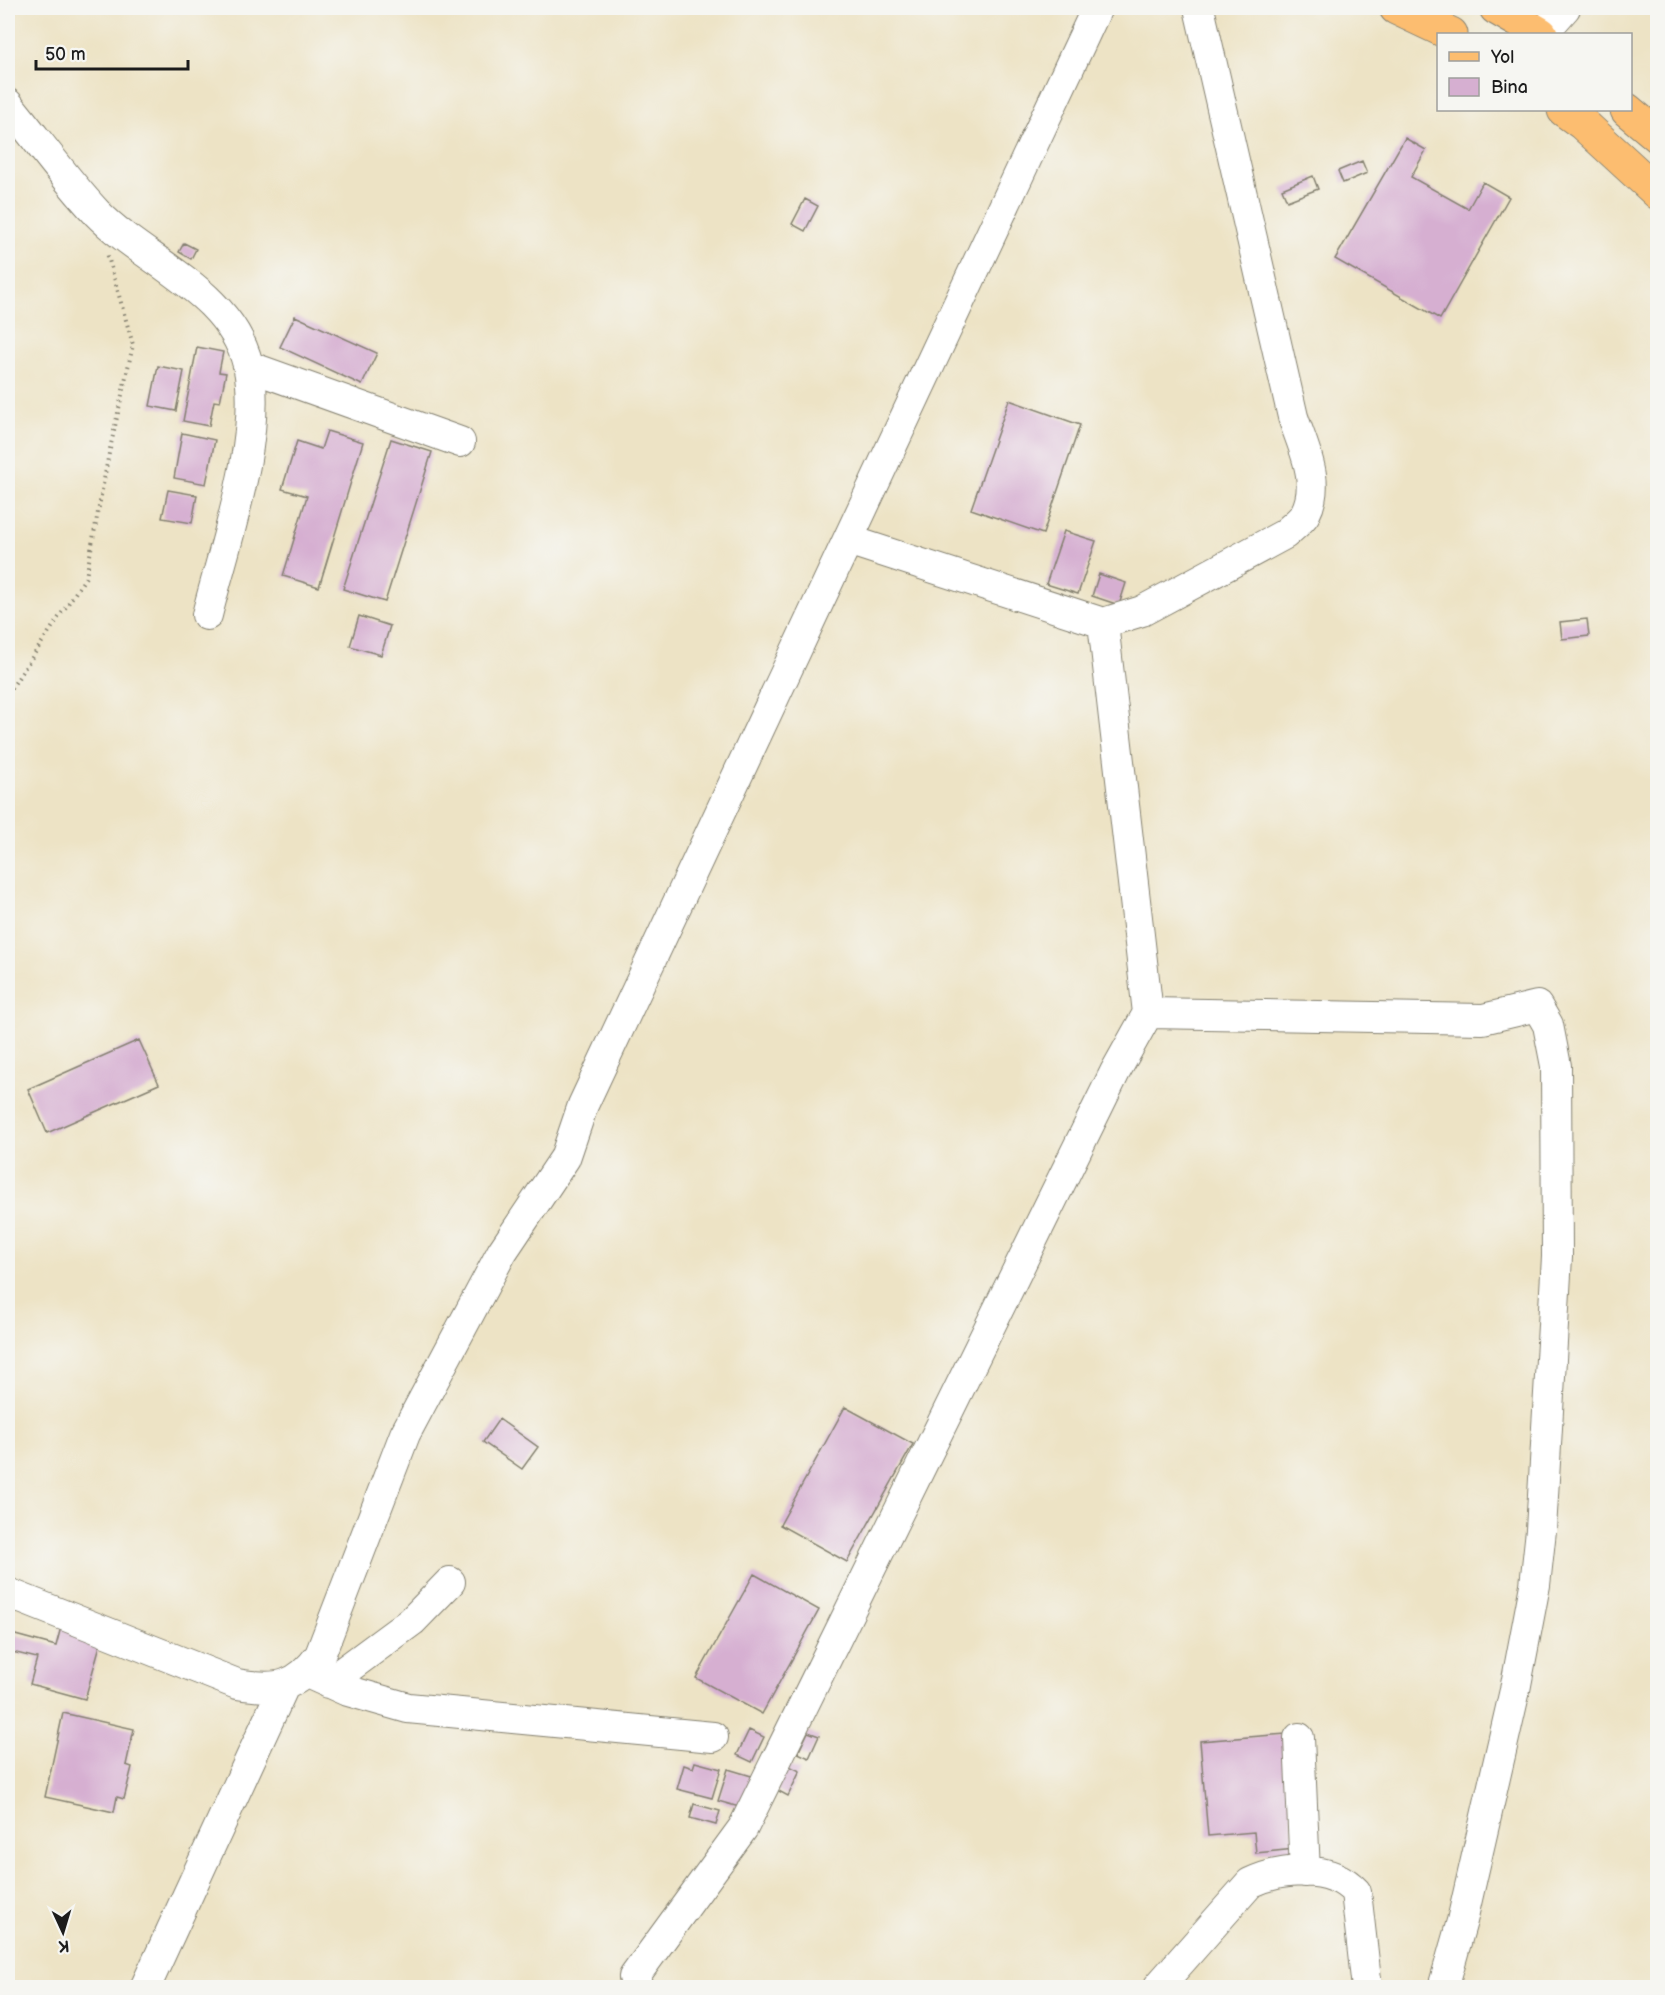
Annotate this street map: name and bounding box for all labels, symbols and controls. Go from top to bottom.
scale bar [36,33,188,71]
legend [1437,33,1632,111]
text: 50 m [45,44,86,65]
text: Yol [1490,47,1514,68]
text: Bina [1491,77,1528,98]
north arrow [33,1902,93,1962]
text: K [58,1936,70,1955]

